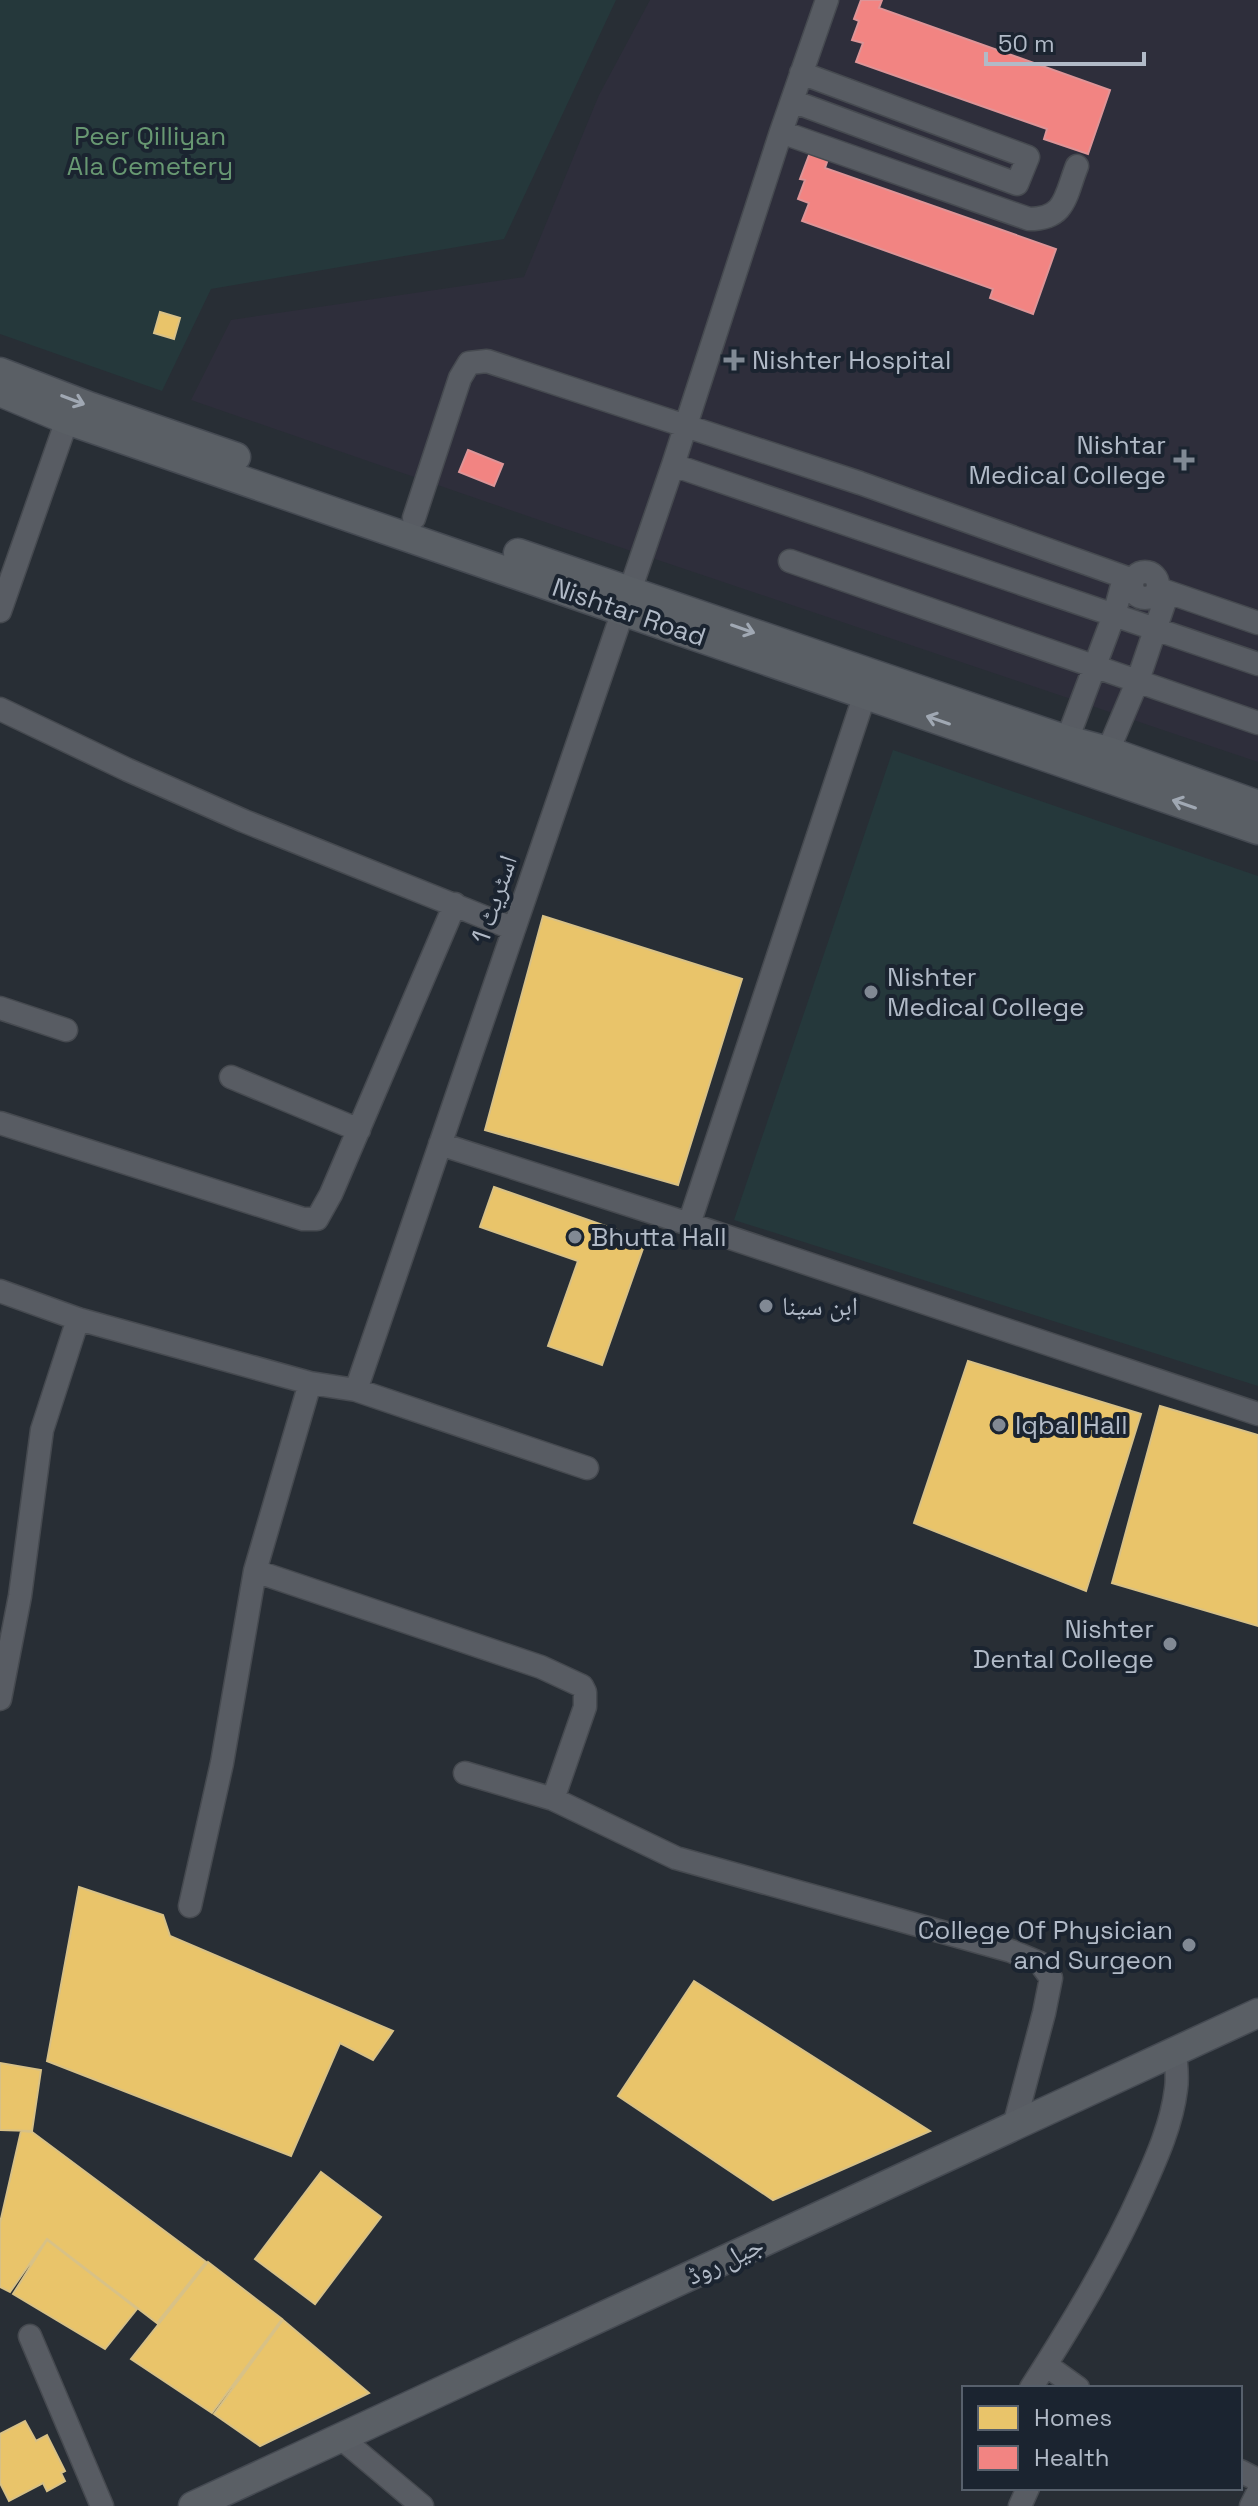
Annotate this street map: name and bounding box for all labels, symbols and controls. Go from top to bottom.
scale bar [986,16,1144,66]
text: 50 m [998,28,1055,59]
park label: Peer Qilliyan Ala Cemetery [67,119,233,183]
place label: Nishter Hospital [752,343,951,377]
marker: Nishter Hospital [723,349,745,371]
one-way arrow [60,394,85,408]
place label: Nishtar Medical College [968,428,1166,492]
marker: Nishtar Medical College [1173,449,1195,471]
street label: Nishtar Road [548,570,710,654]
one-way arrow [730,622,755,637]
one-way arrow [926,712,951,727]
one-way arrow [1172,796,1197,811]
street label: اسٹریٹ 1 [463,850,525,948]
place label: Nishter Medical College [887,960,1085,1024]
marker: Nishter Medical College [862,983,880,1001]
place label: Bhutta Hall [591,1220,727,1254]
marker: Bhutta Hall [566,1228,584,1246]
place label: ابن سینا [782,1289,858,1323]
marker: ابن سینا [757,1297,775,1315]
place label: Iqbal Hall [1015,1408,1128,1442]
marker: Iqbal Hall [990,1416,1008,1434]
place label: Nishter Dental College [973,1612,1154,1676]
marker: Nishter Dental College [1161,1635,1179,1653]
place label: College Of Physician and Surgeon [918,1913,1173,1977]
marker: College Of Physician and Surgeon [1180,1936,1198,1954]
street label: جیل روڈ [681,2227,769,2293]
legend [962,2386,1242,2490]
text: Homes [1034,2402,1112,2433]
text: Health [1034,2442,1109,2473]

